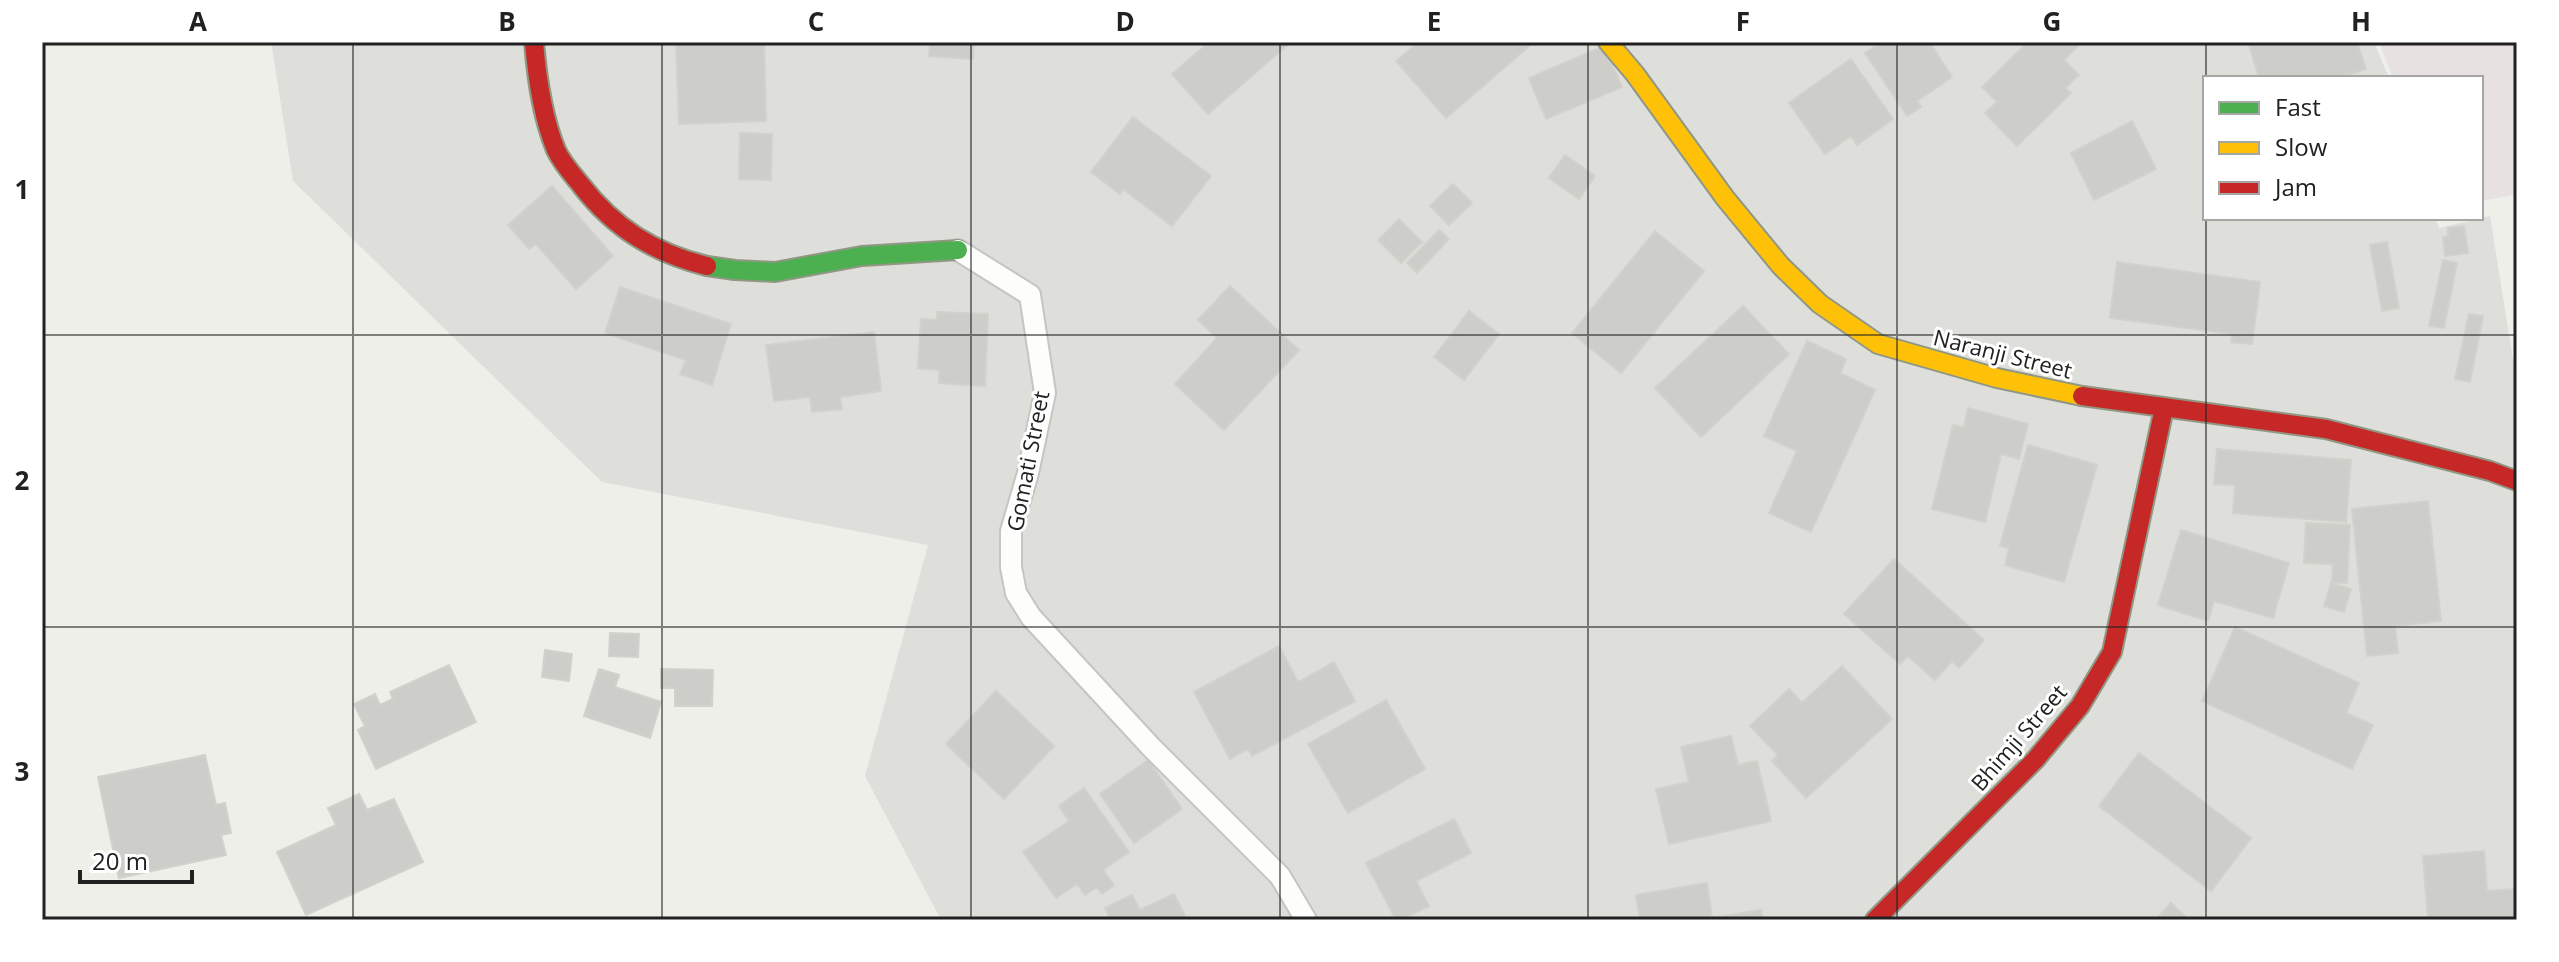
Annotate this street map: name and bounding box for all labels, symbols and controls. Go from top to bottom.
text: A [189,3,207,39]
text: B [498,3,516,39]
text: C [808,3,824,39]
text: D [1115,3,1135,39]
text: E [1427,3,1441,39]
text: F [1736,3,1750,39]
text: G [2043,3,2061,39]
text: H [2351,3,2371,39]
legend [2203,76,2483,220]
text: Fast [2275,90,2321,123]
text: Slow [2275,130,2328,163]
text: Jam [2273,170,2317,203]
text: 1 [15,171,29,207]
street label: Naranji Street [1931,321,2076,385]
street label: Gomati Street [999,388,1055,534]
text: 2 [15,462,30,498]
street label: Bhimji Street [1963,677,2073,797]
text: 3 [15,753,29,789]
scale bar [80,834,192,884]
text: 20 m [92,844,148,877]

